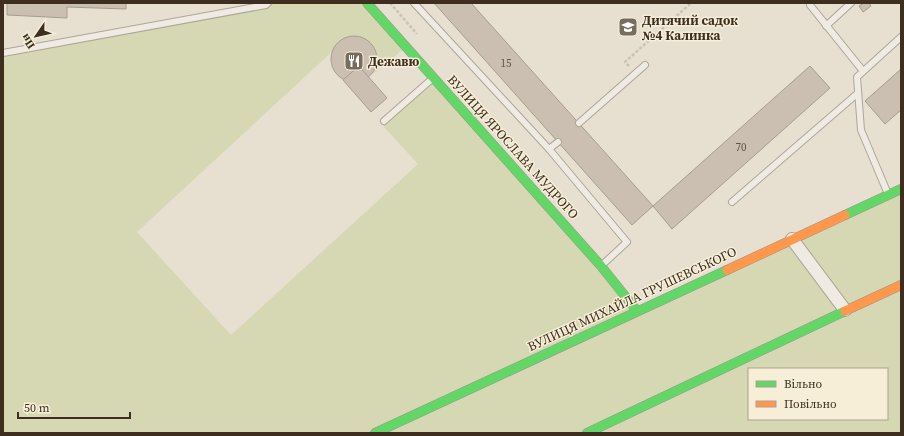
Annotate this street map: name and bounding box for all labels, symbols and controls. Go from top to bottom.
place label: Дитячий садок №4 Калинка [641,12,738,44]
north arrow [16,16,56,56]
school or university icon: Дитячий садок №4 Калинка [617,16,639,38]
text: Пн [18,31,39,52]
restaurant icon: Дежавю [343,50,365,72]
place label: Дежавю [368,53,419,70]
house number: 15 [501,56,512,71]
street label: ВУЛИЦЯ ЯРОСЛАВА МУДРОГО [444,71,582,223]
house number: 70 [736,140,747,155]
street label: ВУЛИЦЯ МИХАЙЛА ГРУШЕВСЬКОГО [525,243,739,355]
legend [748,368,888,420]
text: Вільно [784,376,823,392]
scale bar [18,394,130,420]
text: Повільно [784,396,837,412]
text: 50 m [24,400,50,416]

